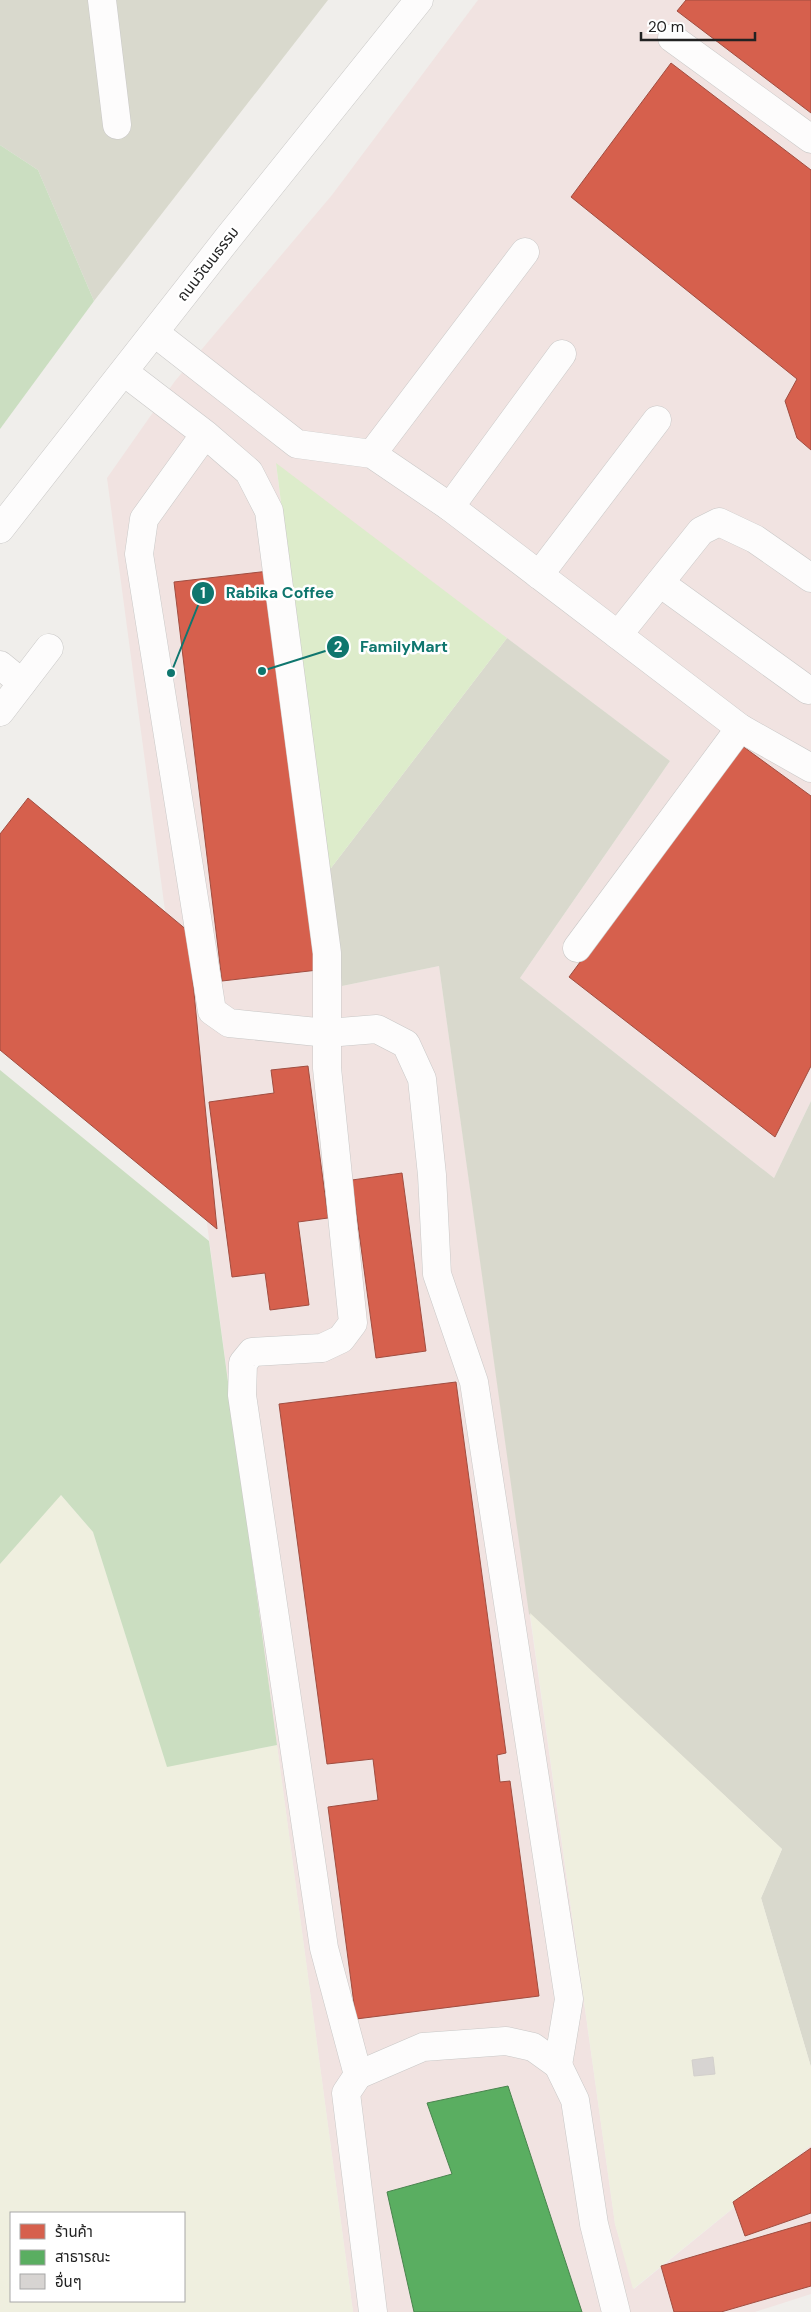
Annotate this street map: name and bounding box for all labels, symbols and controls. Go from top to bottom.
scale bar [641,10,755,42]
text: 20 m [648,17,684,37]
street label: ถนนวัฒนธรรม [173,223,243,305]
callout: Rabika Coffee [190,577,344,608]
text: Rabika Coffee [226,582,334,603]
text: 1 [200,583,206,603]
callout: FamilyMart [325,631,458,662]
text: FamilyMart [360,636,448,657]
text: 2 [334,637,343,657]
legend [10,2212,185,2302]
text: ร้านค้า [55,2222,93,2242]
text: สาธารณะ [55,2247,110,2267]
text: อื่นๆ [55,2271,82,2292]

